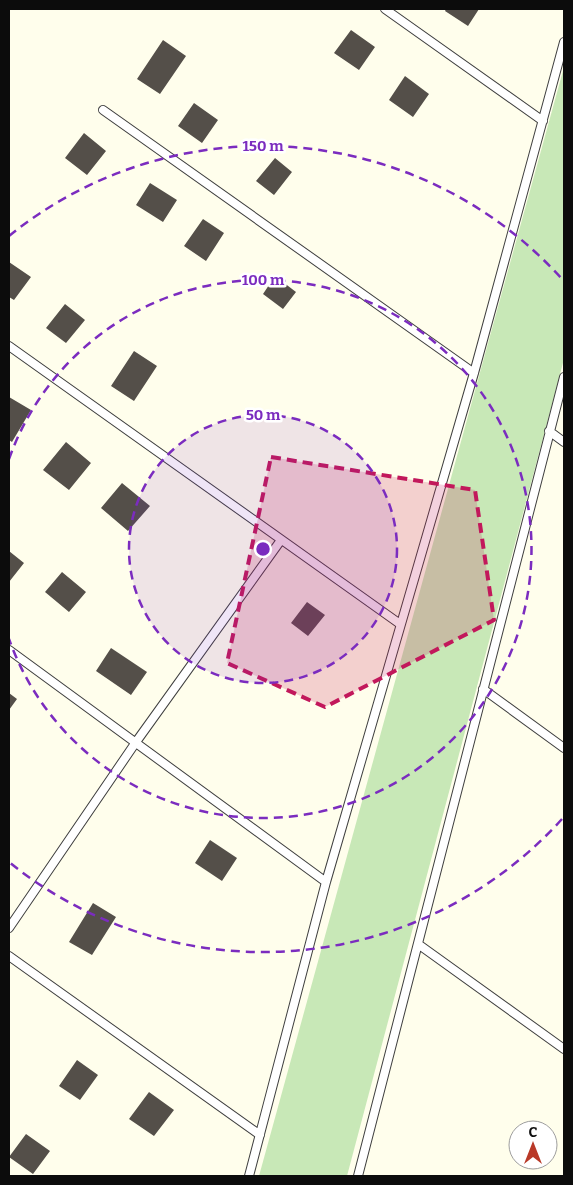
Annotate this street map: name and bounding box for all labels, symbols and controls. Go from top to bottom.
text: 150 m [242,137,284,155]
text: 100 m [242,271,285,289]
text: 50 m [246,406,281,424]
centre of rings [254,540,272,558]
north arrow [508,1120,558,1170]
text: С [529,1124,538,1141]

